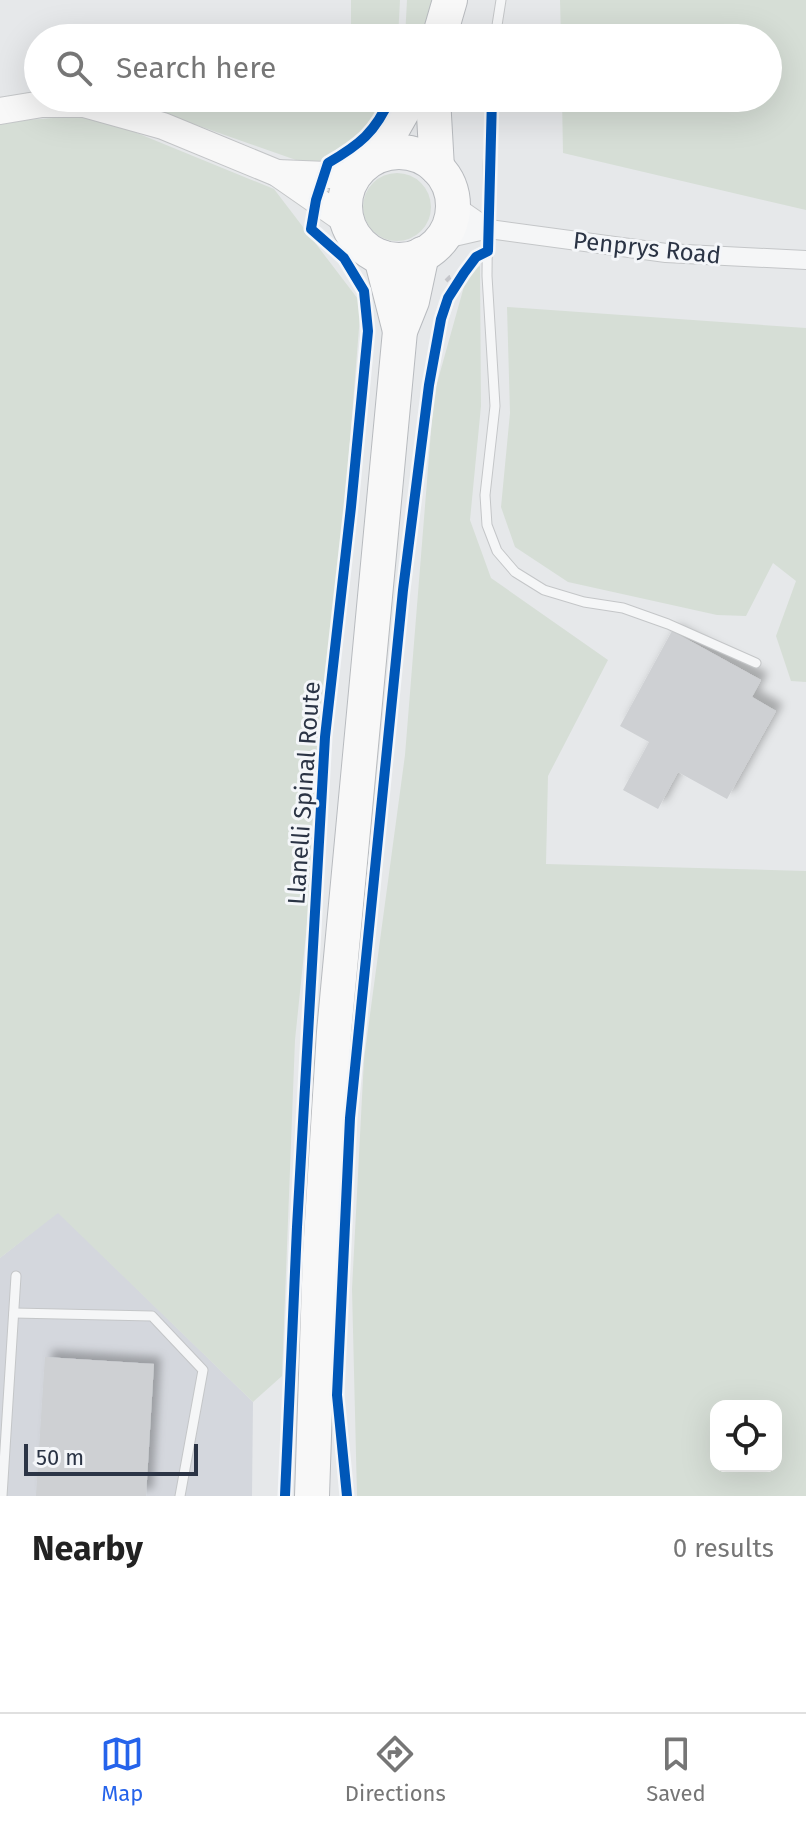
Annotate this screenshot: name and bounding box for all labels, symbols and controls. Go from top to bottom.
search box [24,24,782,112]
icon: search [52,46,96,90]
text: Search here [116,50,276,86]
street label: Penprys Road [572,226,722,270]
street label: Llanelli Spinal Route [282,680,326,906]
map controls [710,1400,782,1472]
button: locate [710,1400,782,1472]
scale bar [24,1440,198,1476]
text: 50 m [36,1444,84,1471]
text: Nearby [32,1528,143,1569]
text: 0 results [673,1533,774,1564]
tab: Map [100,1732,144,1807]
tab: Directions [345,1732,446,1807]
tab: Saved [646,1732,706,1807]

